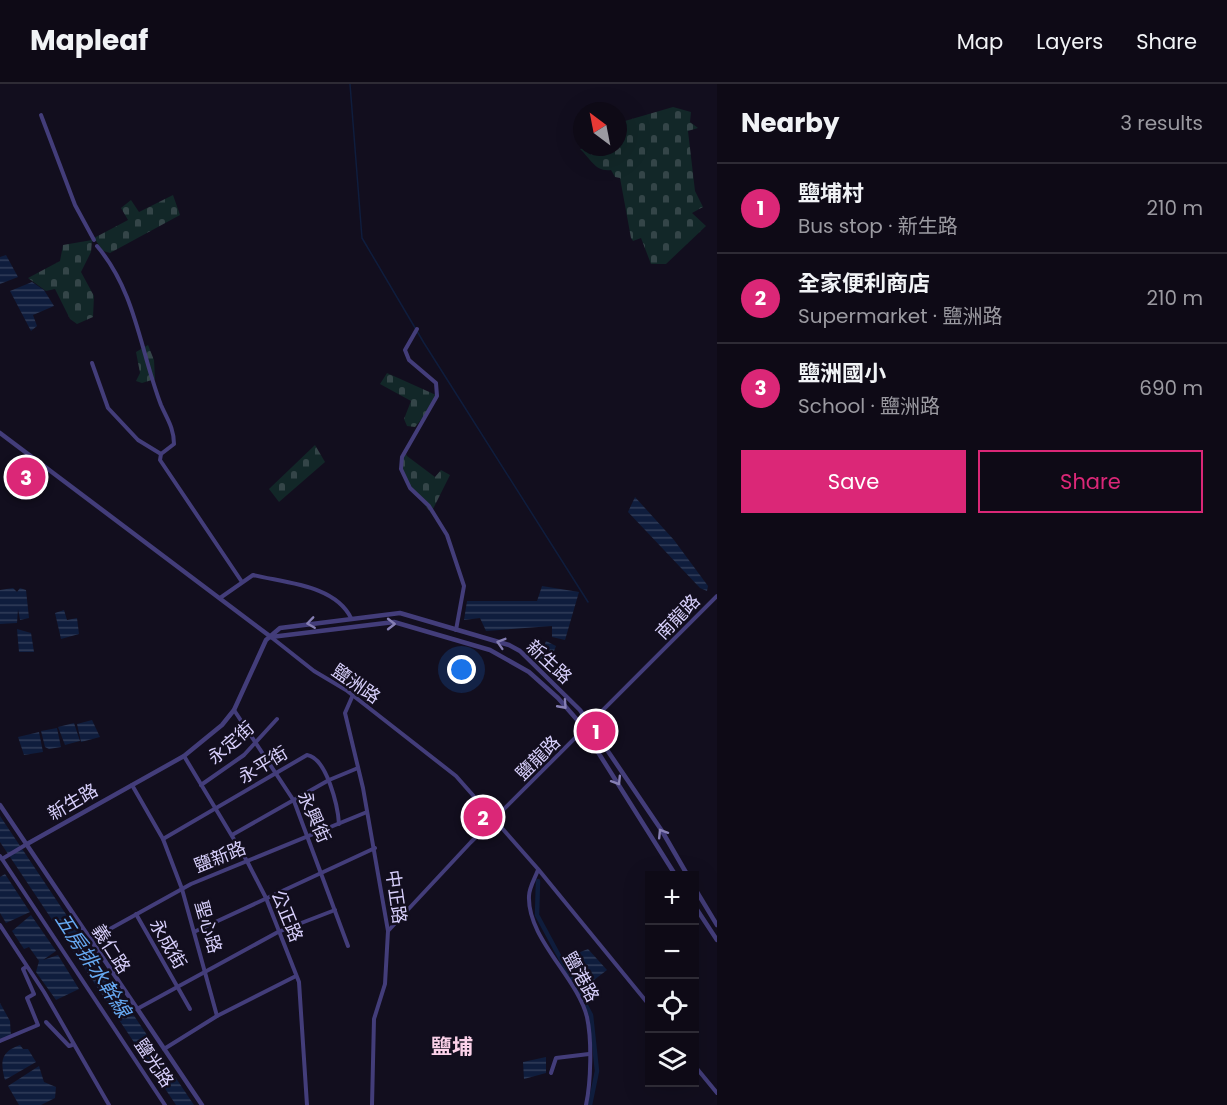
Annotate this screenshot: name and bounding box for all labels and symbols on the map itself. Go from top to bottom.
north arrow [573,102,627,156]
pin: 3 [6,454,46,500]
street label: 南龍路 [650,589,705,645]
one-way arrow [307,617,316,629]
one-way arrow [387,618,396,630]
street label: 新生路 [521,634,578,689]
one-way arrow [496,638,507,650]
your location [447,655,476,684]
street label: 鹽洲路 [327,658,386,709]
one-way arrow [556,698,567,709]
pin: 1 [576,708,616,754]
street label: 永定街 [202,715,259,770]
street label: 鹽龍路 [510,730,566,786]
street label: 永平街 [233,740,292,789]
one-way arrow [609,775,621,785]
street label: 新生路 [43,777,102,826]
street label: 永興街 [292,787,337,847]
pin: 2 [464,794,502,840]
one-way arrow [658,829,669,840]
street label: 鹽新路 [190,835,250,878]
street label: 中正路 [380,868,413,925]
street label: 公正路 [266,886,309,946]
street label: 聖心路 [189,897,228,956]
water label: 五房排水幹線 [49,907,139,1025]
street label: 永成街 [144,914,193,973]
street label: 義仁路 [86,919,137,978]
street label: 鹽港路 [557,947,605,1006]
district label: 鹽埔 [431,1032,473,1061]
street label: 鹽光路 [129,1033,180,1092]

